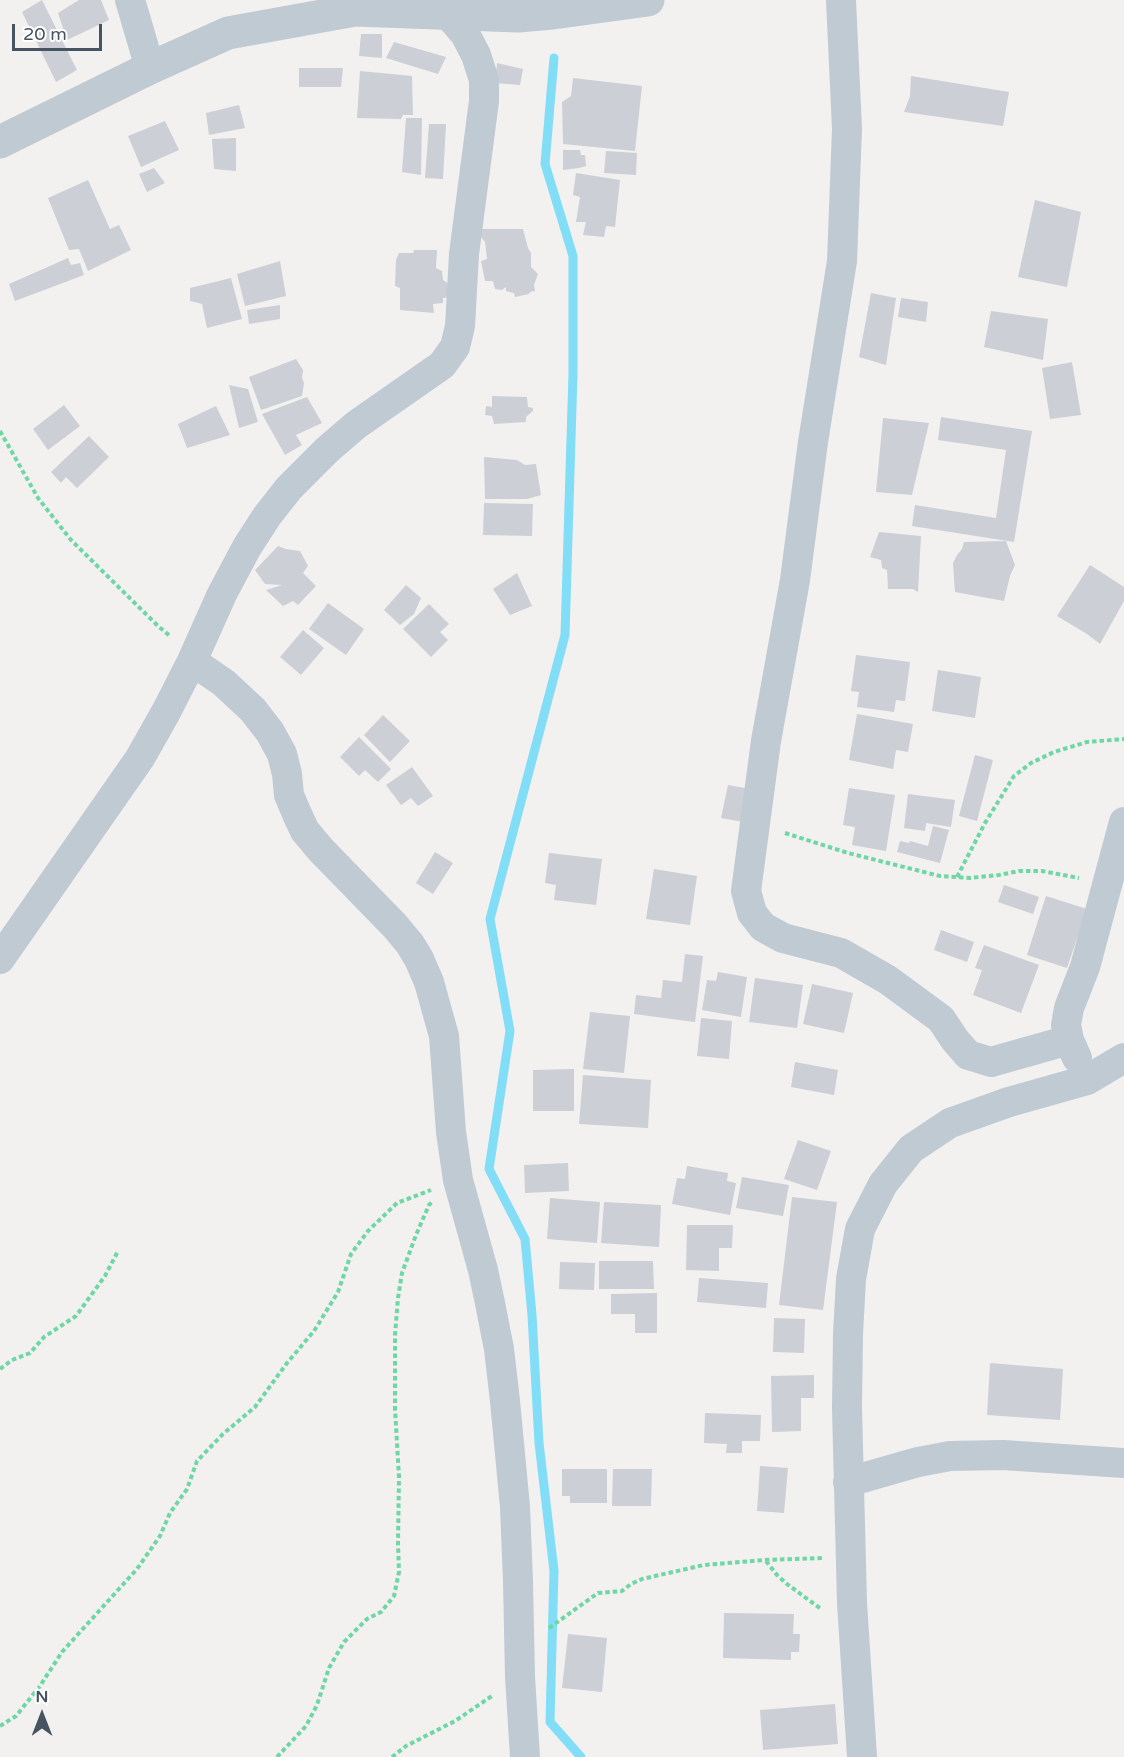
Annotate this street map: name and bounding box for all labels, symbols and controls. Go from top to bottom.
scale bar [15,12,105,50]
text: 20 m [23,23,67,45]
north arrow [12,1685,72,1745]
text: N [36,1687,48,1707]

